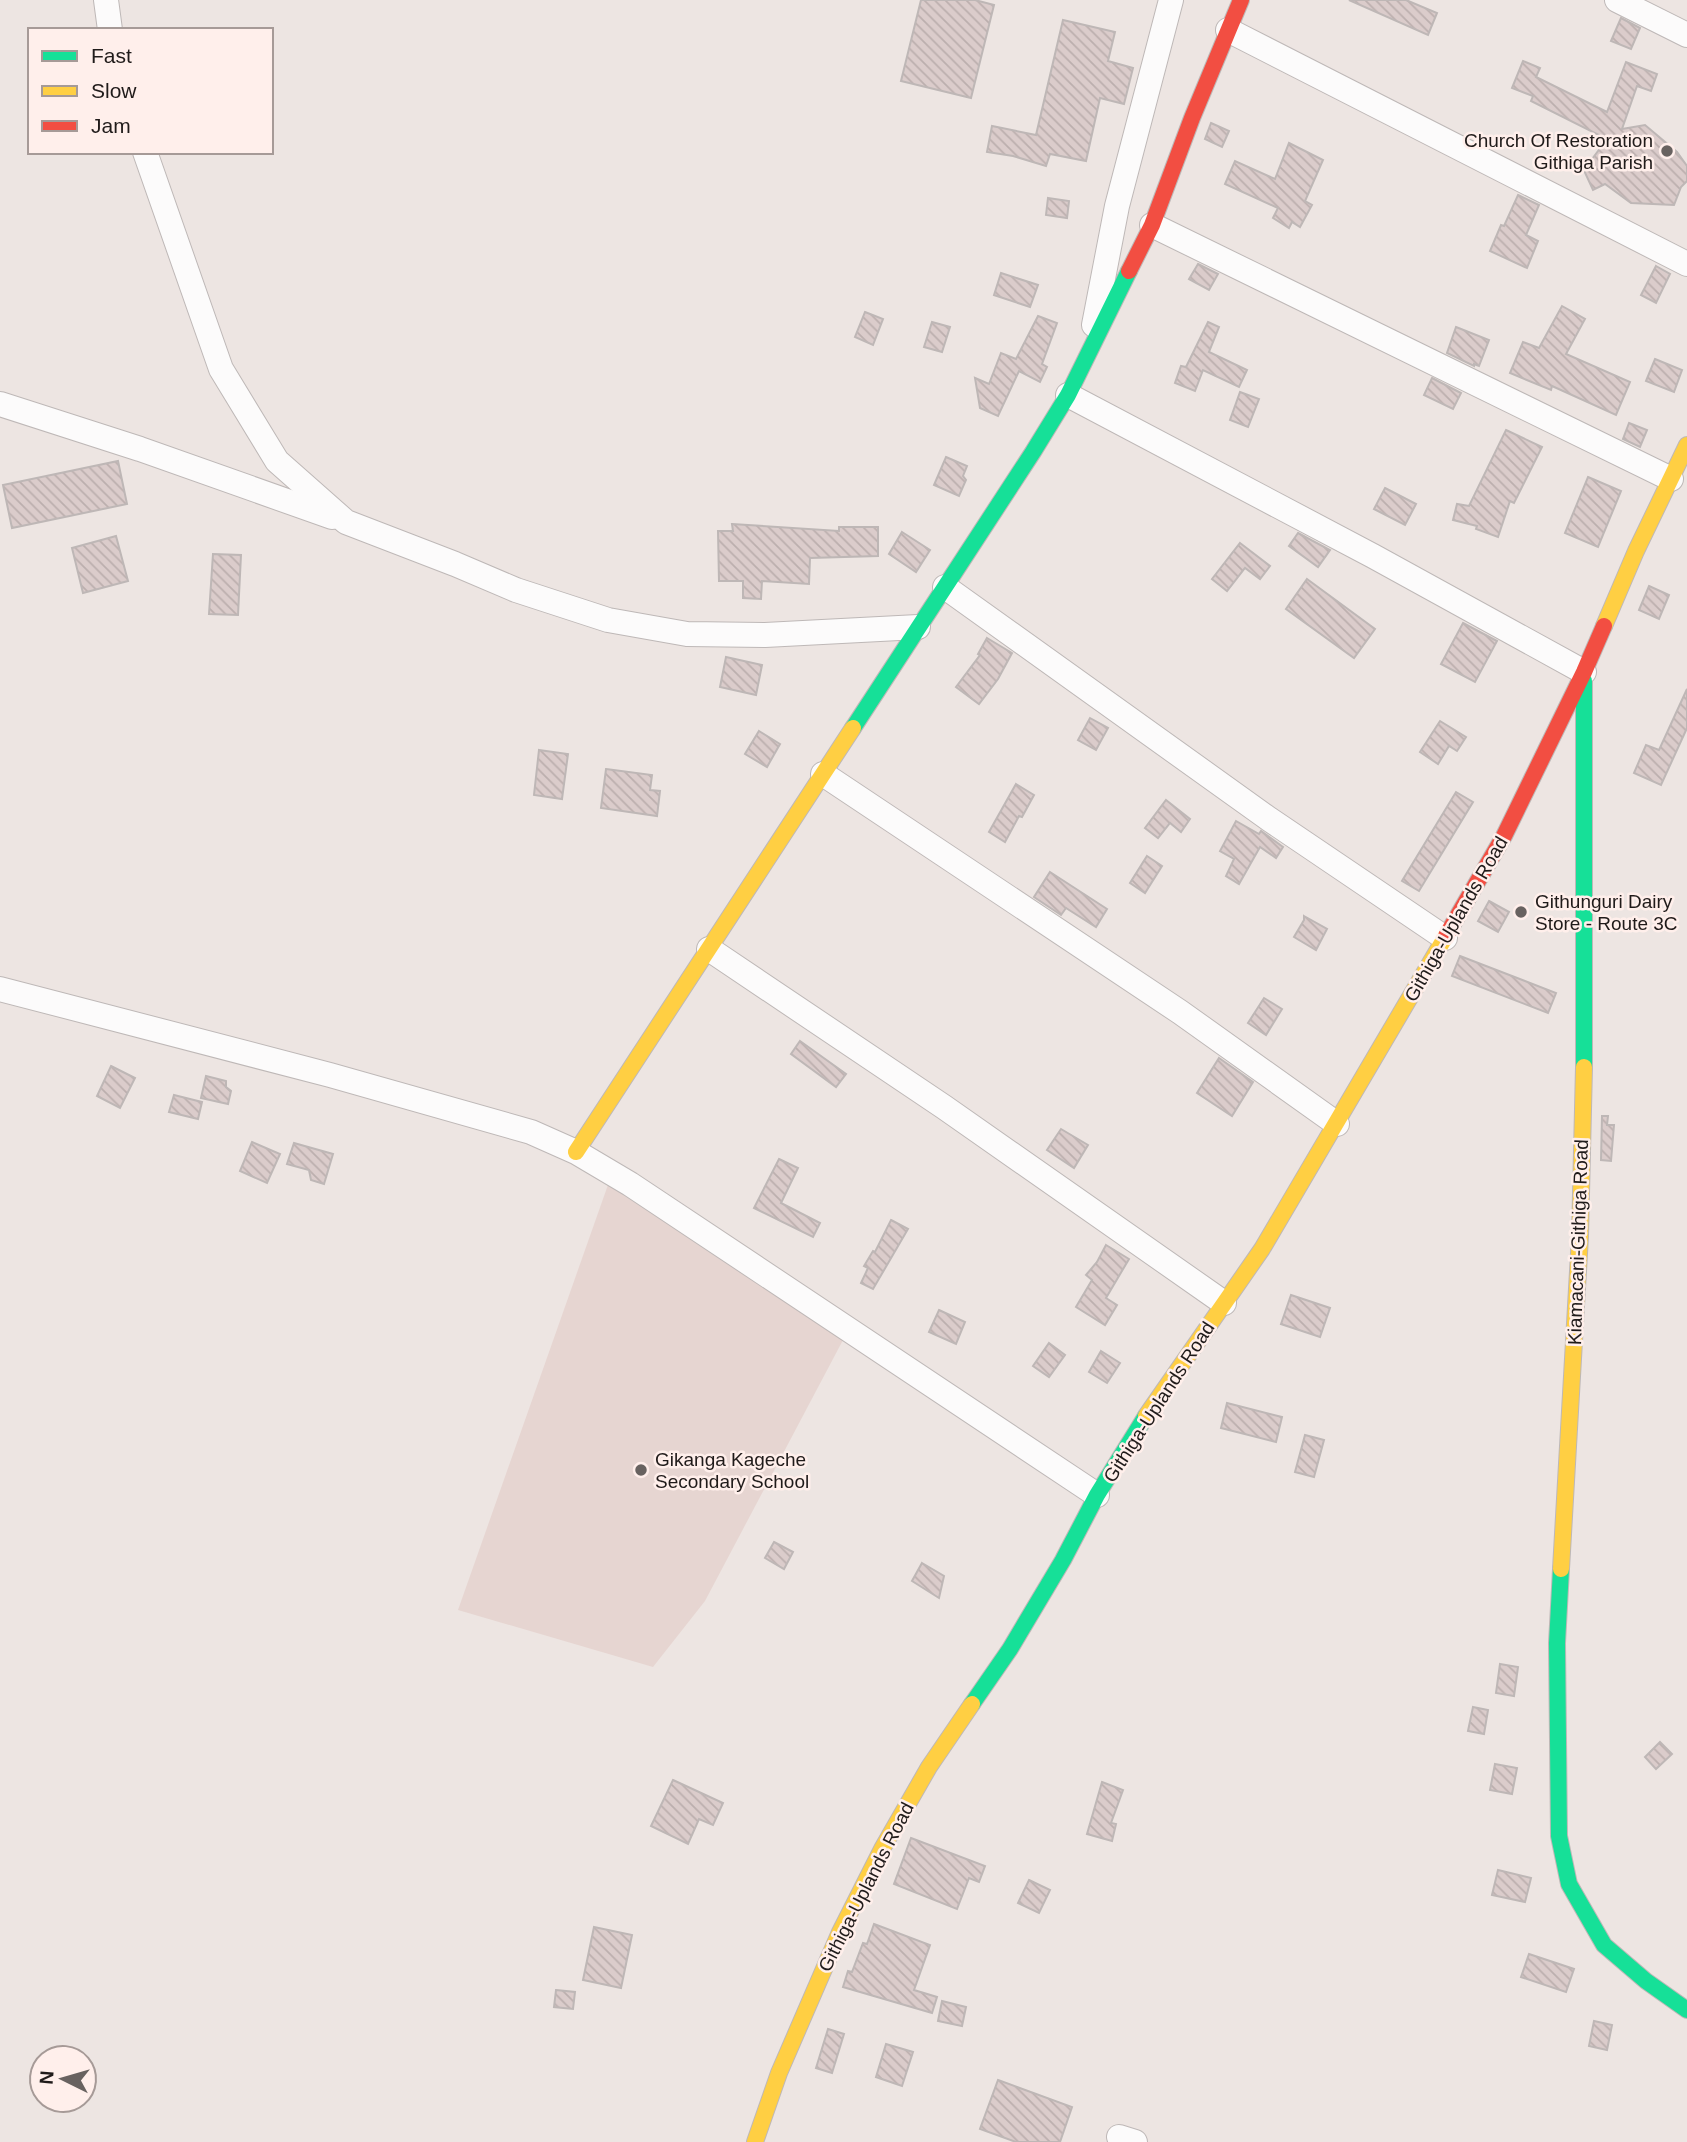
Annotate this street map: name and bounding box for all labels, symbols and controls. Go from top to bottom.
legend [28,28,273,154]
text: Fast [91,44,132,67]
text: Slow [91,79,137,102]
text: Jam [91,114,131,137]
place label: Church Of Restoration Githiga Parish [1464,130,1653,173]
marker: Church Of Restoration Githiga Parish [1659,143,1675,159]
street label: Githiga-Uplands Road [1400,833,1512,1005]
place label: Githunguri Dairy Store - Route 3C [1535,891,1678,934]
marker: Githunguri Dairy Store - Route 3C [1513,904,1529,920]
street label: Kiamacani-Githiga Road [1564,1139,1592,1345]
street label: Githiga-Uplands Road [1099,1318,1219,1486]
place label: Gikanga Kageche Secondary School [655,1449,809,1492]
marker: Gikanga Kageche Secondary School [633,1462,649,1478]
street label: Githiga-Uplands Road [814,1799,918,1975]
north arrow [28,2044,98,2114]
text: N [36,2070,58,2085]

